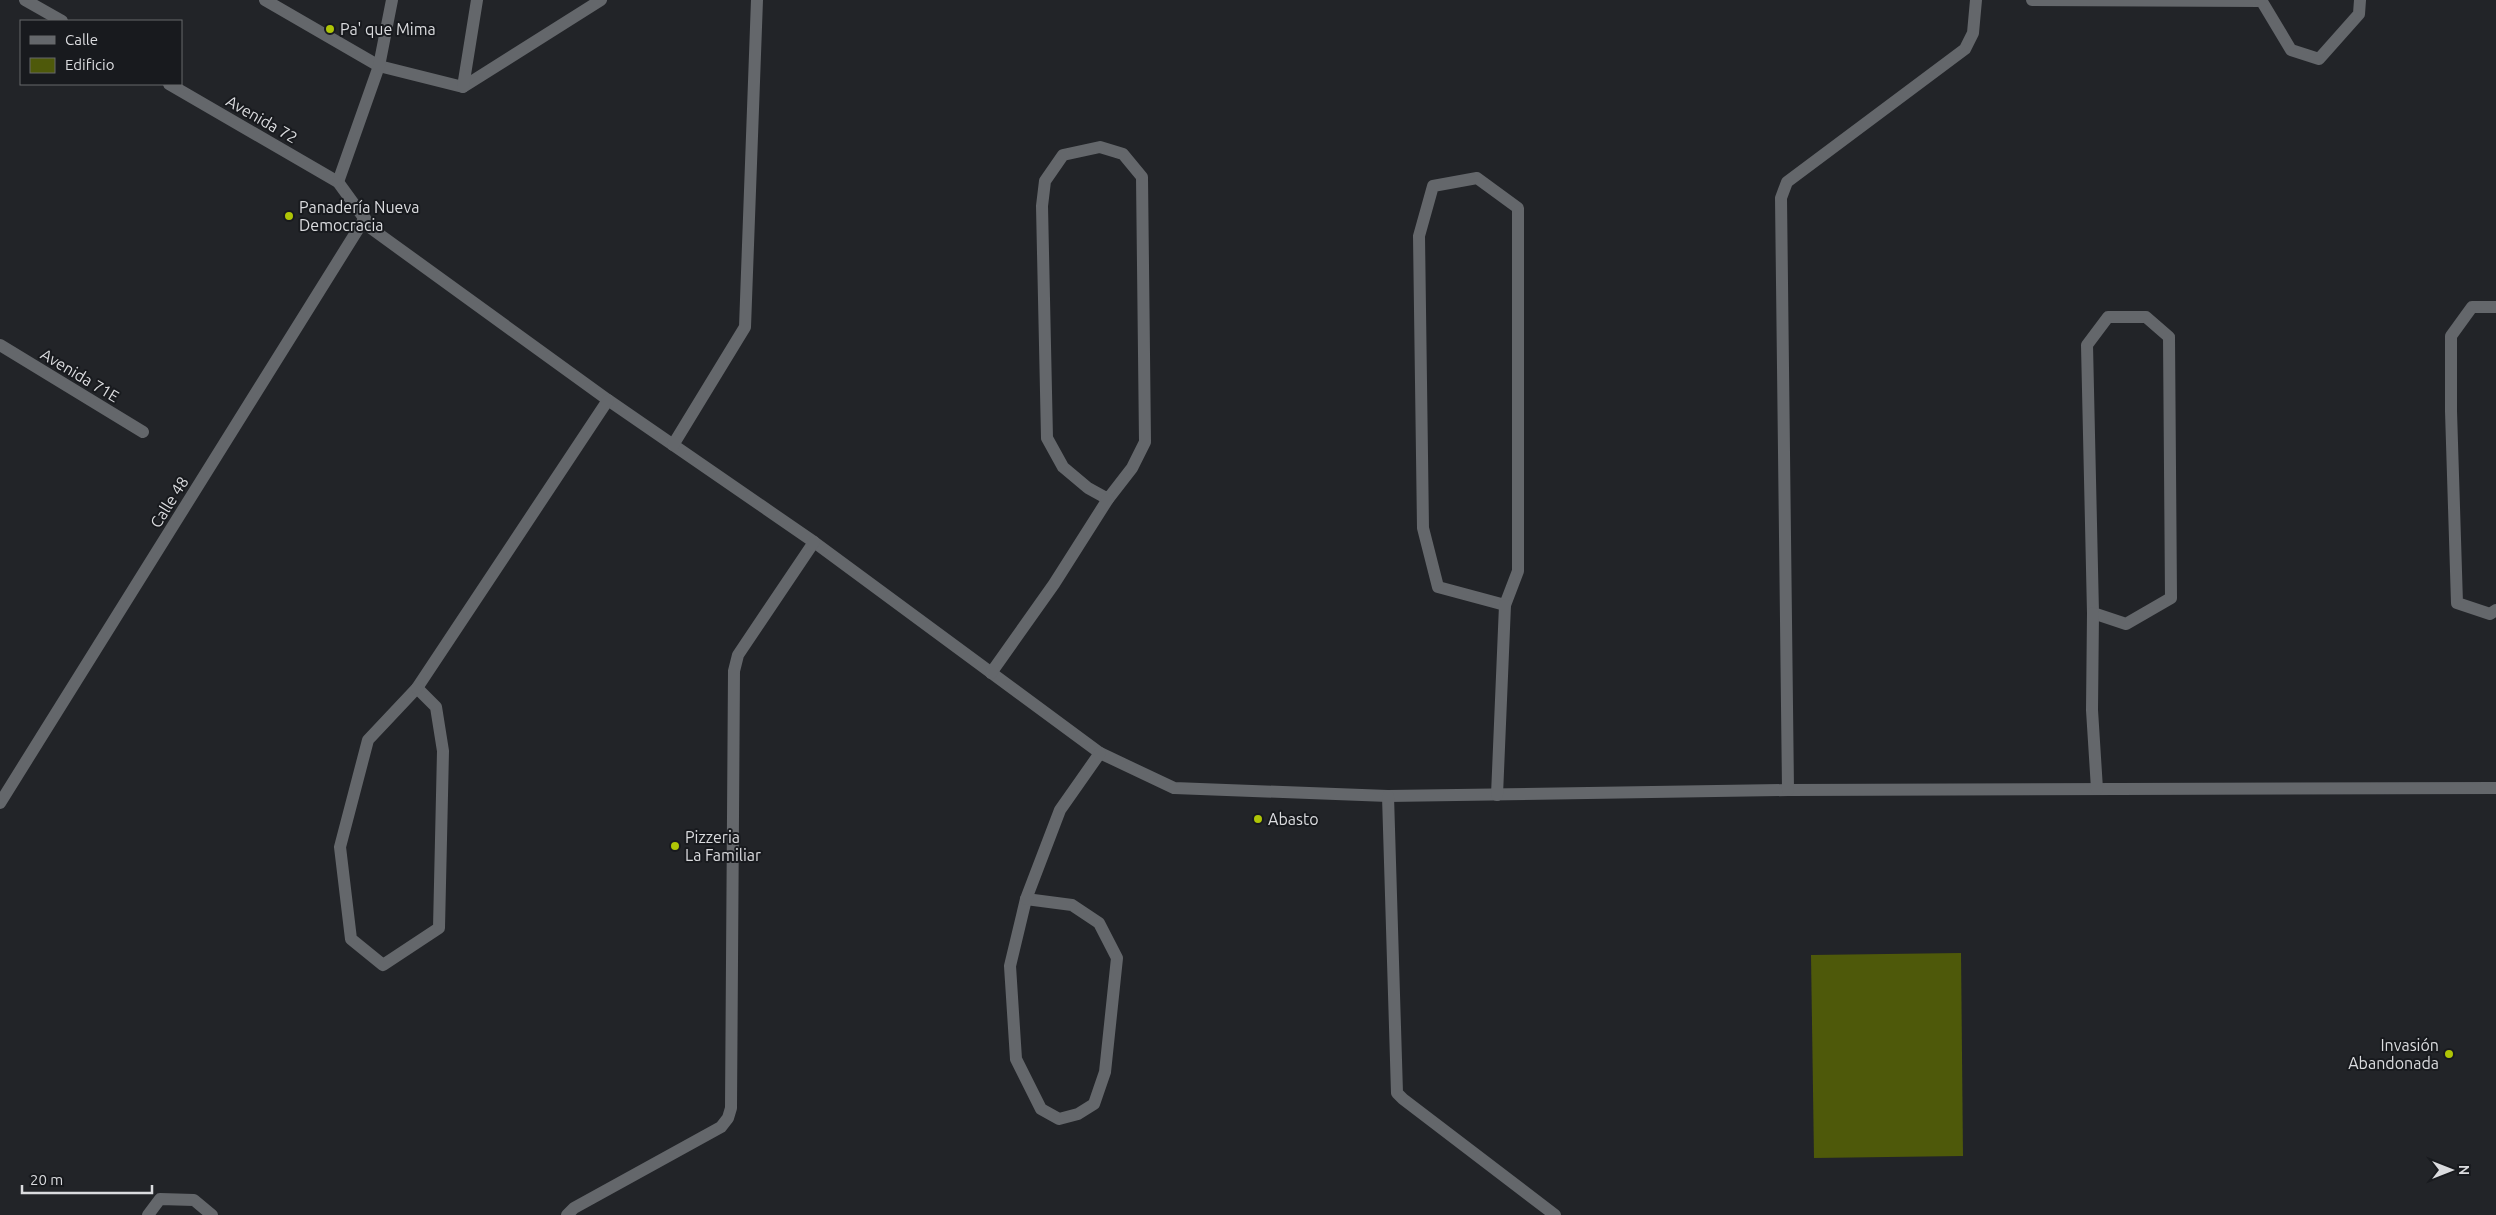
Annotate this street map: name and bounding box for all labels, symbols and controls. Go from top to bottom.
legend [20,20,182,85]
place label: Pa' que Mima [340,20,436,38]
marker: Pa' que Mima [324,23,336,35]
text: Calle [65,31,98,48]
text: Edificio [65,56,114,73]
street label: Avenida 72 [223,91,301,147]
place label: Panadería Nueva Democracia [299,198,419,234]
marker: Panadería Nueva Democracia [283,210,295,222]
street label: Avenida 71E [38,345,122,405]
street label: Calle 48 [146,473,192,531]
place label: Abasto [1268,810,1319,828]
marker: Abasto [1252,813,1264,825]
place label: Pizzeria La Familiar [685,828,761,864]
marker: Pizzeria La Familiar [669,840,681,852]
place label: Invasión Abandonada [2348,1036,2439,1072]
marker: Invasión Abandonada [2443,1048,2455,1060]
north arrow [2426,1145,2476,1195]
scale bar [22,1162,152,1194]
text: N [2456,1165,2472,1175]
text: 20 m [30,1171,63,1188]

